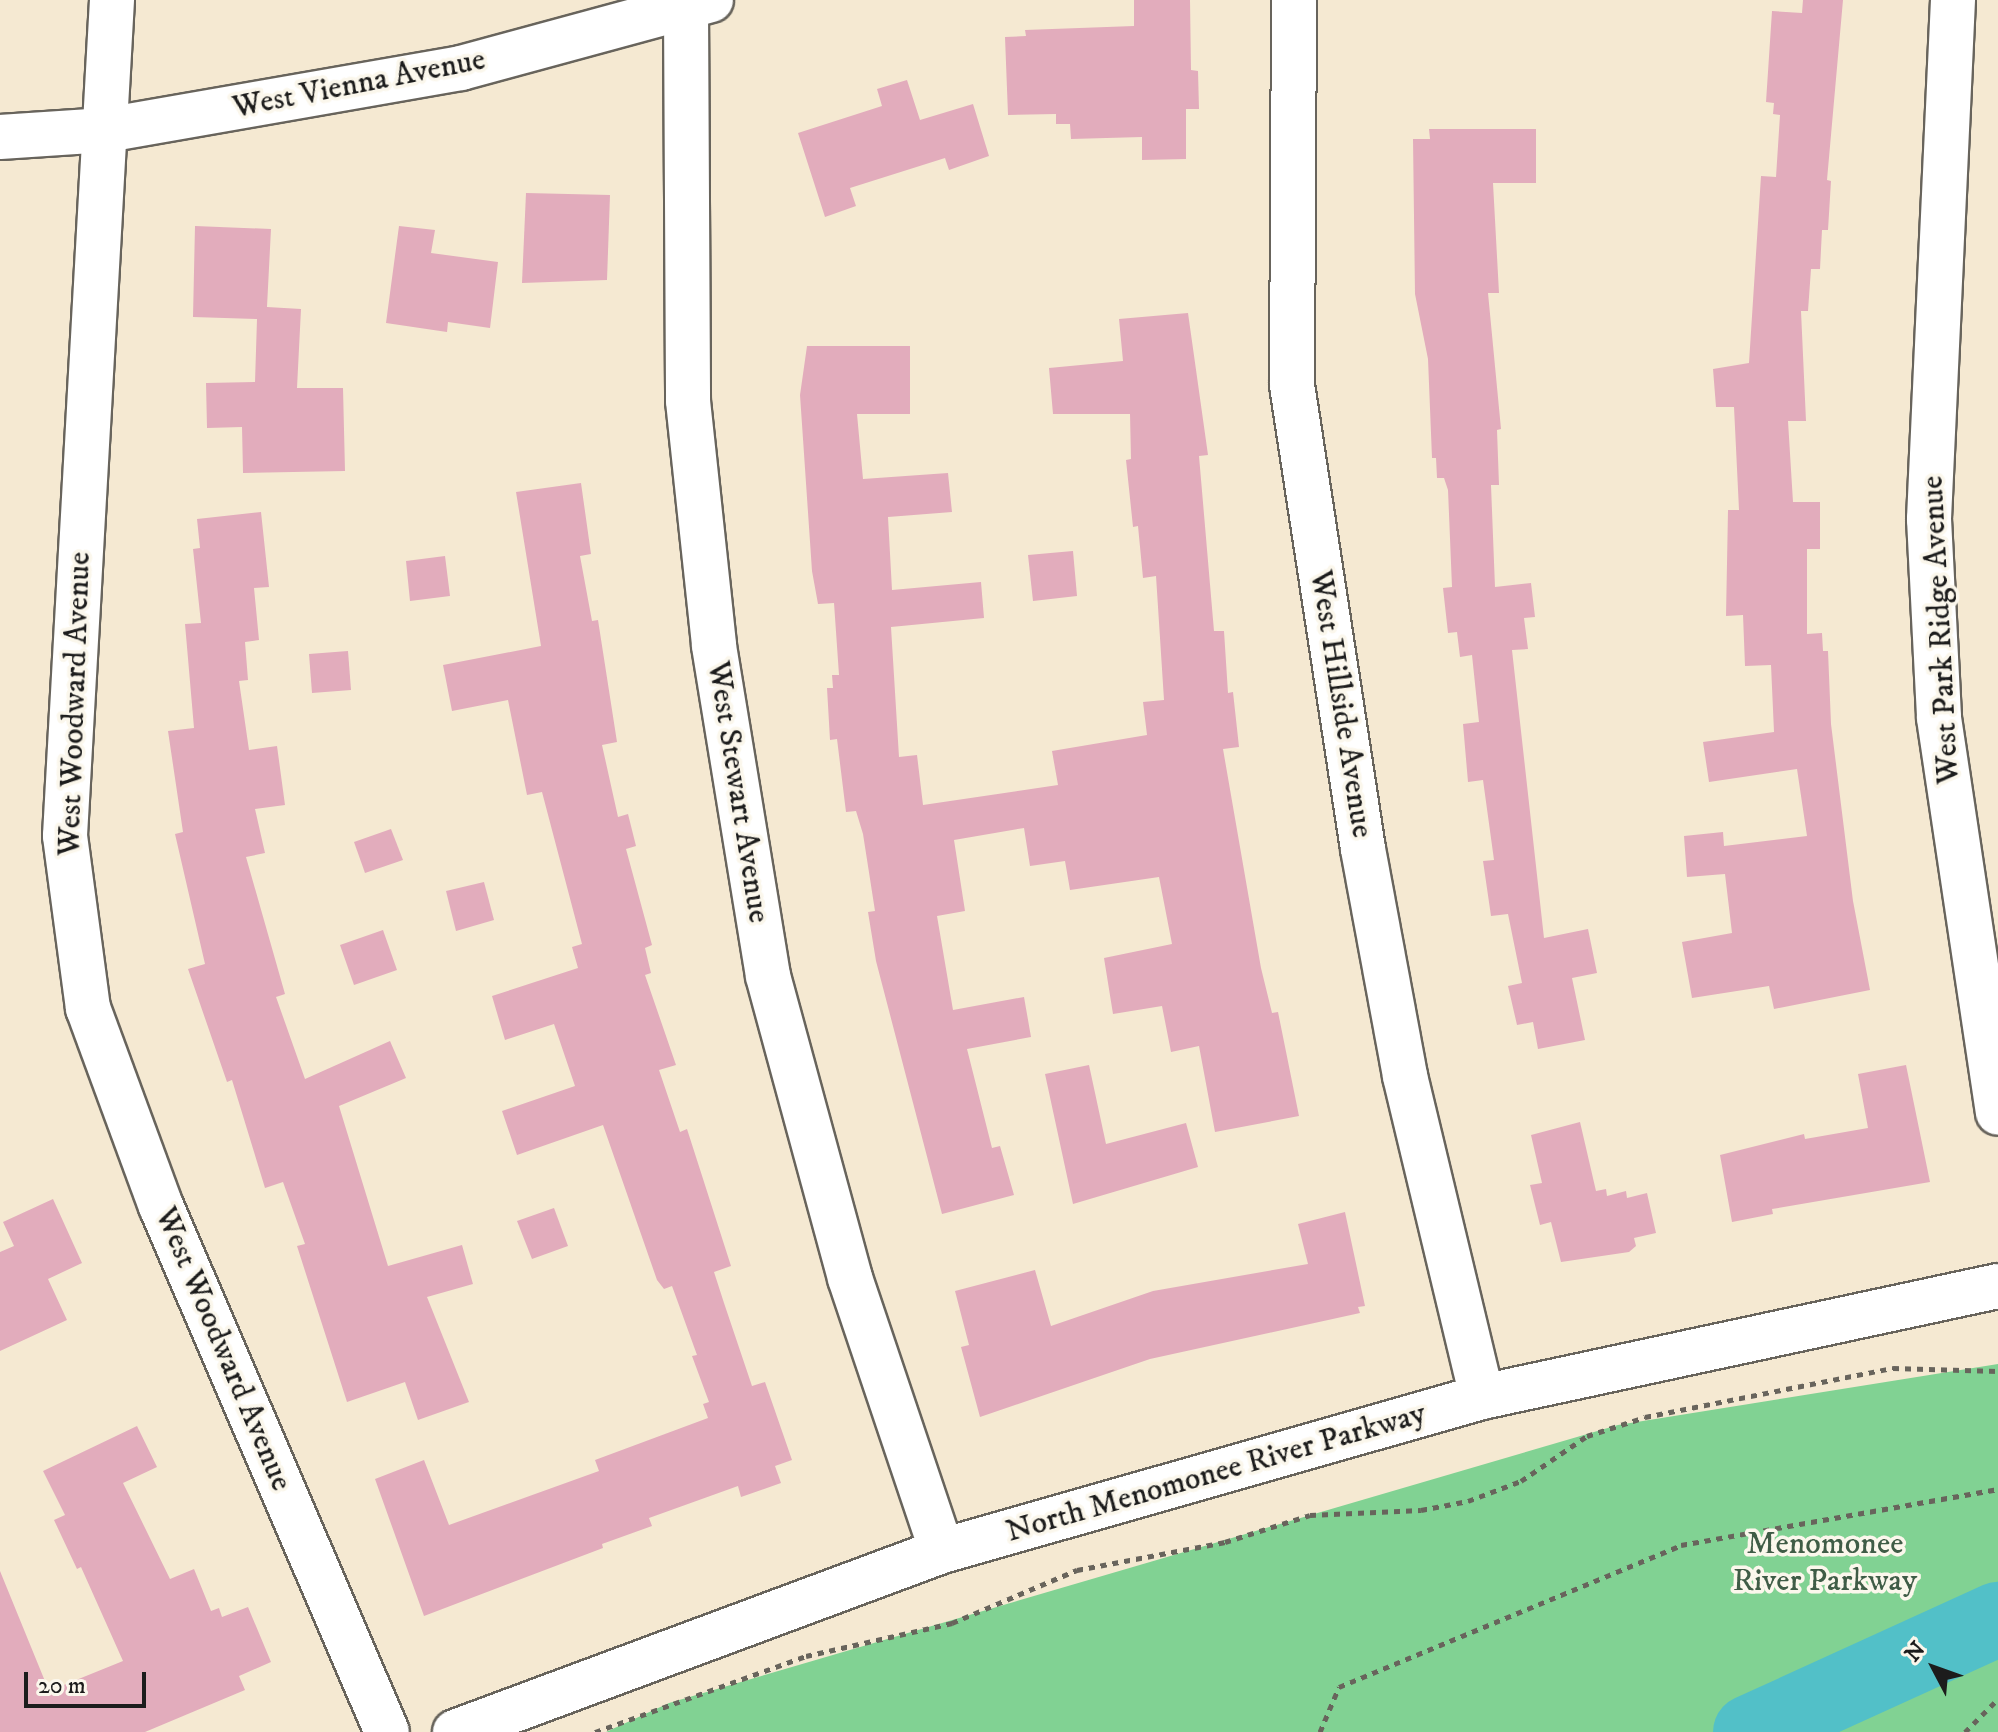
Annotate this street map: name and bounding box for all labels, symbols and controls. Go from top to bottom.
street label: West Vienna Avenue [229,41,489,127]
street label: West Park Ridge Avenue [1914,475,1968,785]
street label: West Woodward Avenue [50,551,100,857]
street label: West Hillside Avenue [1301,567,1381,841]
street label: West Stewart Avenue [698,658,778,926]
street label: West Woodward Avenue [146,1201,300,1497]
street label: North Menomonee River Parkway [1002,1395,1430,1551]
park label: Menomonee River Parkway [1733,1526,1917,1601]
north arrow [1894,1628,1974,1708]
text: N [1899,1636,1932,1668]
scale bar [28,1656,150,1706]
text: 20 m [38,1671,86,1701]

